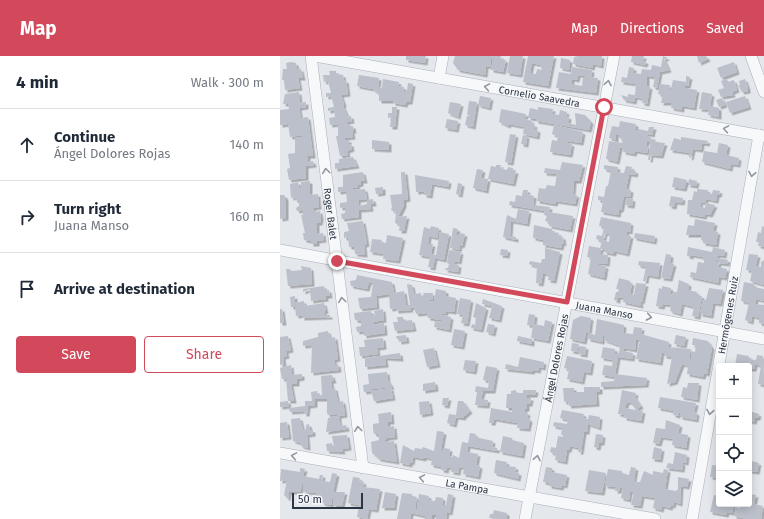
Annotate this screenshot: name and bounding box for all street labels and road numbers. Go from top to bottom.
street label: Cornelio Saavedra [498,84,581,110]
street label: Roger Balet [321,187,339,241]
street label: Hermógenes Ruiz [716,275,741,355]
street label: Juana Manso [575,300,634,322]
street label: Ángel Dolores Rojas [541,313,571,403]
street label: La Pampa [444,477,489,497]

